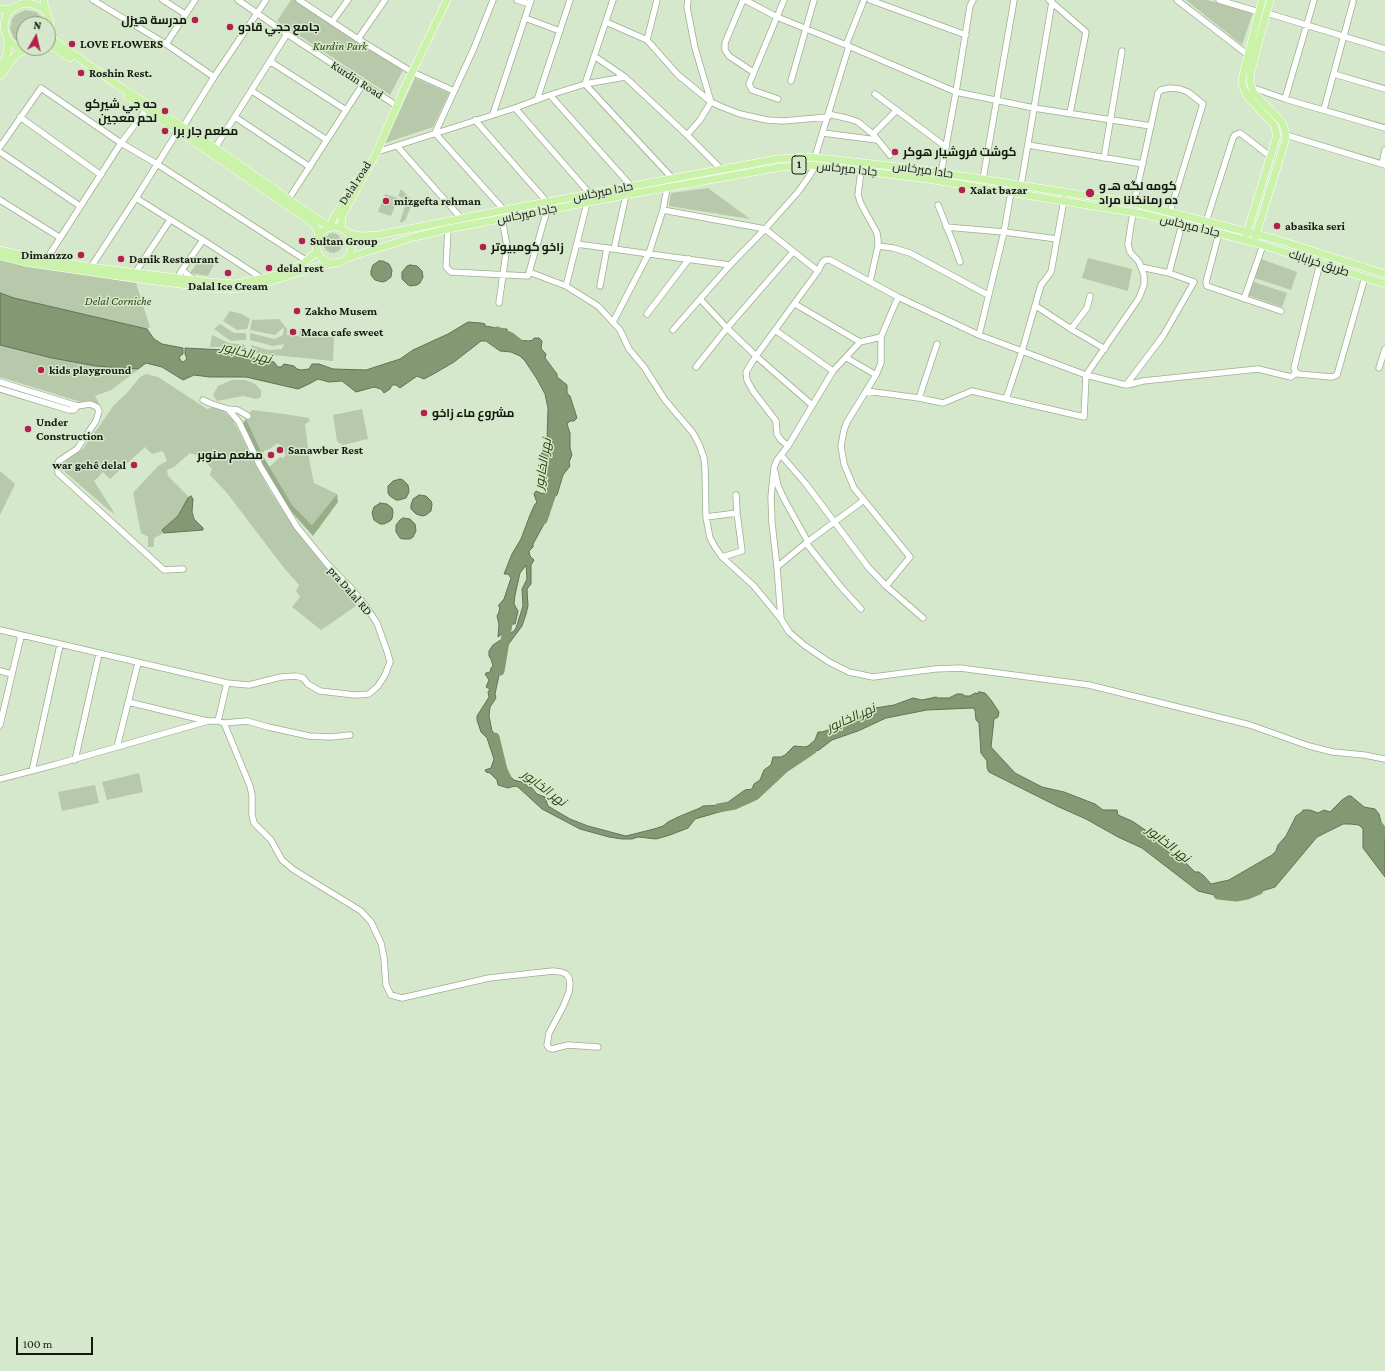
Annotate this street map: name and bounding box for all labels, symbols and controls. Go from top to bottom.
place label: مدرسة هيزل [121,13,187,27]
marker: مدرسة هيزل [190,15,200,25]
north arrow [16,16,56,56]
text: N [33,19,42,32]
place label: جامع حجي قادو [238,20,320,34]
marker: جامع حجي قادو [225,22,235,32]
place label: LOVE FLOWERS [80,37,163,51]
marker: LOVE FLOWERS [67,39,77,49]
park label: Kurdin Park [313,39,367,53]
street label: Kurdin Road [328,58,386,102]
place label: Roshin Rest. [89,66,152,80]
marker: Roshin Rest. [76,68,86,78]
place label: حه جي شيركو لحم معجين [85,97,157,125]
marker: حه جي شيركو لحم معجين [160,106,170,116]
place label: مطعم جار برا [173,124,238,138]
marker: مطعم جار برا [160,126,170,136]
place label: كوشت فروشيار هوكر [903,145,1017,159]
marker: كوشت فروشيار هوكر [890,147,900,157]
road number: 1 [792,156,806,174]
street label: Delal road [336,158,374,208]
street label: جادا ميرخاس [816,159,878,179]
street label: حادا ميرخاس [892,159,954,181]
street label: حادا ميرخاس [572,179,634,205]
place label: كومه لگه هـ و ده رمانخانا مراد [1099,179,1178,207]
place label: Xalat bazar [970,183,1027,197]
marker: Xalat bazar [957,185,967,195]
marker: كومه لگه هـ و ده رمانخانا مراد [1084,187,1096,199]
place label: mizgefta rehman [394,194,481,208]
marker: mizgefta rehman [381,196,391,206]
street label: جادا ميرخاس [496,201,558,227]
street label: جادا ميرخاس [1159,212,1221,240]
place label: abasika seri [1285,219,1345,233]
marker: abasika seri [1272,221,1282,231]
place label: Sultan Group [310,234,378,248]
marker: Sultan Group [297,236,307,246]
place label: زاخو كومبيوتر [491,240,564,254]
marker: زاخو كومبيوتر [478,242,488,252]
street label: طريق خرابابك [1287,246,1351,280]
place label: Dimanzzo [21,248,73,262]
marker: Dimanzzo [76,250,86,260]
place label: Danik Restaurant [129,252,218,266]
marker: Danik Restaurant [116,254,126,264]
place label: delal rest [277,261,324,275]
marker: delal rest [264,263,274,273]
marker: Dalal Ice Cream [223,268,233,278]
place label: Dalal Ice Cream [188,279,268,293]
park label: Delal Corniche [85,294,151,308]
place label: Zakho Musem [305,304,377,318]
marker: Zakho Musem [292,306,302,316]
place label: Maca cafe sweet [301,325,383,339]
marker: Maca cafe sweet [288,327,298,337]
water label: نهر الخابور [219,339,273,367]
place label: kids playground [49,363,131,377]
marker: kids playground [36,365,46,375]
place label: مشروع ماء زاخو [432,406,515,420]
marker: مشروع ماء زاخو [419,408,429,418]
place label: Under Construction [36,415,104,443]
marker: Under Construction [23,424,33,434]
water label: نهر الخابور [531,437,555,491]
place label: Sanawber Rest [288,443,363,457]
marker: Sanawber Rest [275,445,285,455]
place label: مطعم صنوبر [197,448,263,462]
marker: مطعم صنوبر [266,450,276,460]
place label: war gehê delal [52,458,126,472]
marker: war gehê delal [129,460,139,470]
street label: pra Dalal RD [325,563,375,619]
water label: نهر الخابور [824,700,878,736]
water label: نهر الخابور [519,766,569,810]
water label: نهر الخابور [1143,822,1193,866]
scale bar [18,1329,95,1355]
text: 100 m [23,1337,52,1351]

